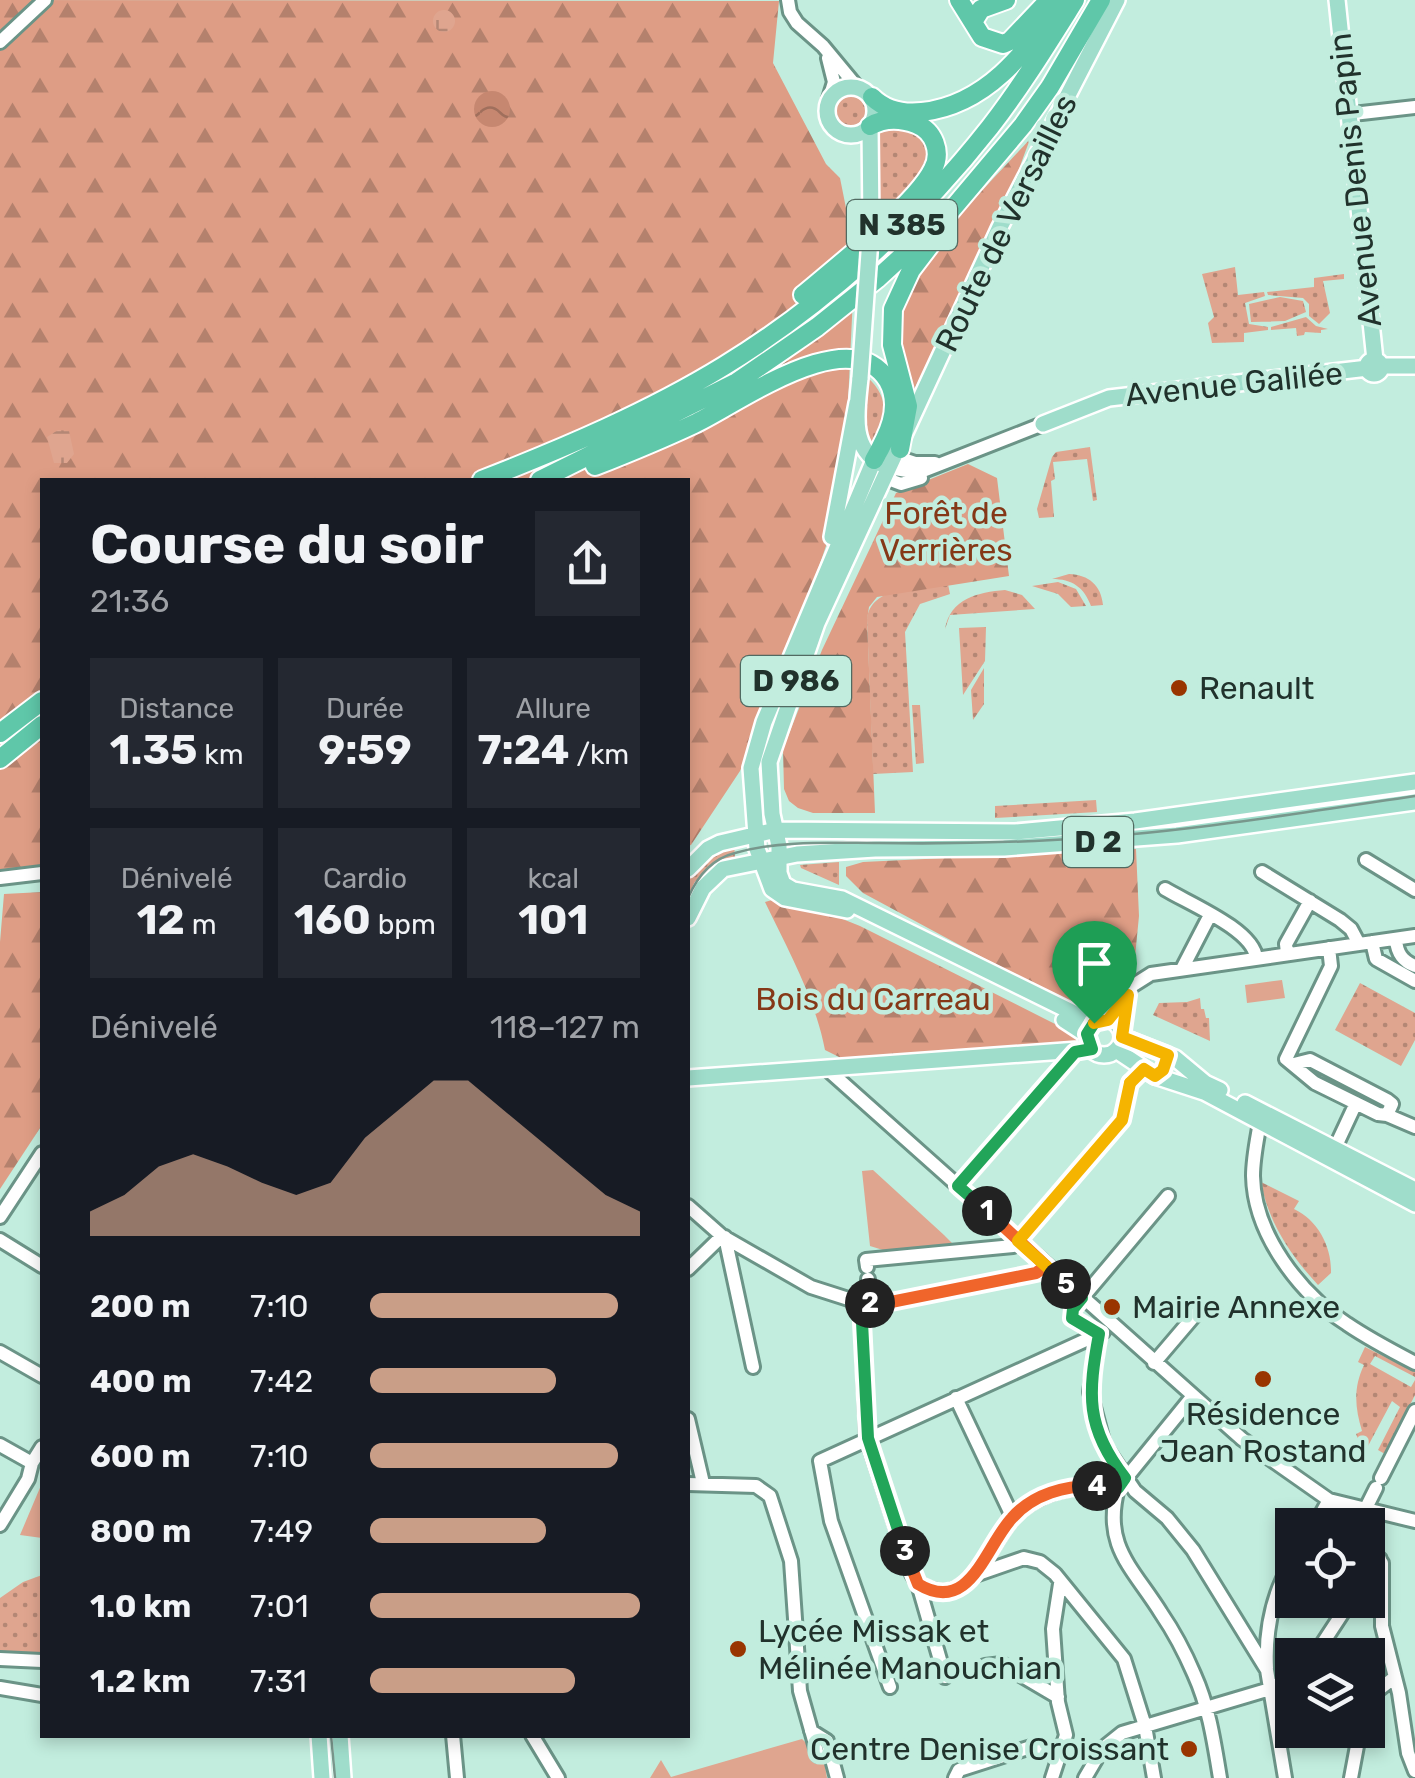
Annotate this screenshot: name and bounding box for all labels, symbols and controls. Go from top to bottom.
street label: Avenue Denis Papin [1321,31,1389,329]
street label: Route de Versailles [927,88,1085,358]
road number: N 385 [847,200,957,250]
street label: Avenue Galilée [1123,354,1345,414]
park label: Forêt de Verrières [879,494,1013,569]
button: share [535,511,640,616]
text: Course du soir [90,512,484,577]
text: 21:36 [90,582,169,620]
road number: D 986 [741,656,851,706]
place label: Renault [1199,669,1314,707]
marker: Renault [1168,677,1190,699]
text: Distance [119,692,234,725]
text: Durée [326,692,404,725]
text: Allure [516,692,591,725]
text: 1.35 [110,725,197,775]
text: 9:59 [318,725,412,775]
text: 7:24 [477,725,570,775]
text: km [197,738,244,771]
text: /km [570,738,629,771]
road number: D 2 [1063,817,1133,867]
text: Dénivelé [121,862,233,895]
text: Cardio [323,862,407,895]
text: kcal [528,862,579,895]
text: 12 [137,895,185,945]
text: 160 [294,895,371,945]
text: 101 [518,895,588,945]
text: m [185,908,217,941]
text: bpm [371,908,436,941]
pin [1052,921,1137,1024]
icon: arrive [1067,936,1122,991]
park label: Bois du Carreau [755,980,991,1018]
text: Dénivelé [90,1008,218,1046]
text: 118–127 m [490,1008,640,1046]
pin: 1 [962,1186,1012,1236]
text: 1 [980,1194,994,1227]
pin: 5 [1041,1259,1091,1309]
text: 5 [1057,1267,1075,1300]
pin: 2 [845,1278,895,1328]
text: 2 [861,1286,879,1319]
text: 200 m [90,1287,190,1325]
text: 7:10 [250,1287,309,1325]
place label: Mairie Annexe [1132,1288,1340,1326]
marker: Mairie Annexe [1101,1296,1123,1318]
text: 400 m [90,1362,192,1400]
text: 7:42 [250,1362,313,1400]
marker: Résidence Jean Rostand [1252,1368,1274,1390]
place label: Résidence Jean Rostand [1159,1395,1367,1470]
text: 600 m [90,1437,190,1475]
text: 7:10 [250,1437,309,1475]
pin: 4 [1072,1461,1122,1511]
text: 4 [1087,1469,1107,1502]
map controls [1275,1508,1385,1748]
button: locate [1275,1508,1385,1618]
text: 800 m [90,1512,191,1550]
text: 7:49 [250,1512,313,1550]
pin: 3 [880,1526,930,1576]
text: 3 [896,1534,914,1567]
text: 1.0 km [90,1587,191,1625]
text: 7:01 [250,1587,309,1625]
place label: Lycée Missak et Mélinée Manouchian [758,1612,1062,1687]
marker: Lycée Missak et Mélinée Manouchian [727,1638,749,1660]
button: layers [1275,1638,1385,1748]
text: 1.2 km [90,1662,191,1700]
text: 7:31 [250,1662,307,1700]
place label: Centre Denise Croissant [810,1730,1169,1768]
marker: Centre Denise Croissant [1178,1738,1200,1760]

